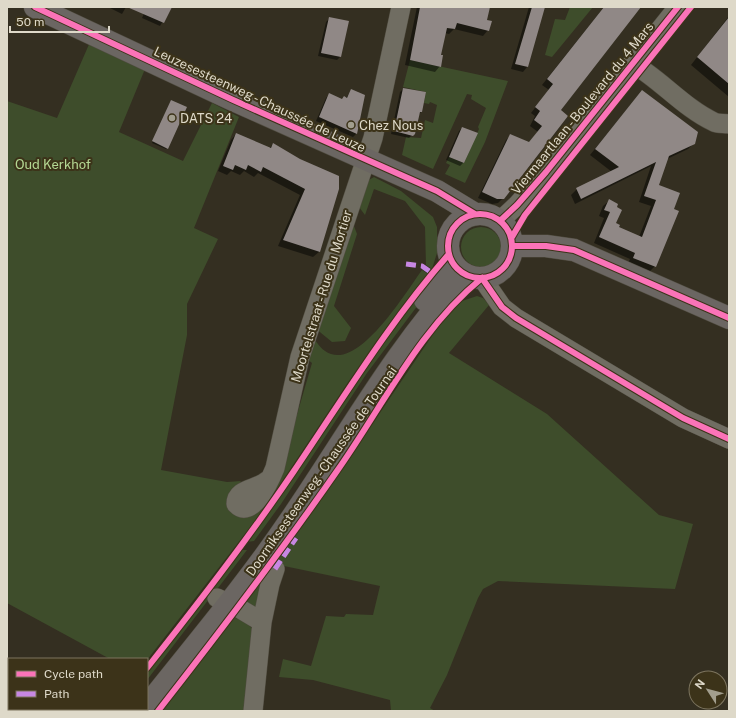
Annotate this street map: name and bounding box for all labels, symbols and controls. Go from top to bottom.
scale bar [10,8,109,34]
text: 50 m [16,15,44,29]
street label: Viermaartlaan - Boulevard du 4 Mars [508,19,657,197]
street label: Leuzesesteenweg - Chaussée de Leuze [152,44,368,155]
place label: DATS 24 [180,111,232,126]
marker: DATS 24 [167,113,177,123]
place label: Chez Nous [359,118,423,133]
marker: Chez Nous [346,120,356,130]
park label: Oud Kerkhof [15,157,91,172]
street label: Moortelstraat - Rue du Mortier [288,208,355,384]
street label: Doorniksesteenweg - Chaussée de Tournai [243,364,400,579]
legend [8,658,148,710]
text: Cycle path [44,667,103,681]
north arrow [688,670,728,710]
text: N [693,677,707,691]
text: Path [44,687,70,701]

